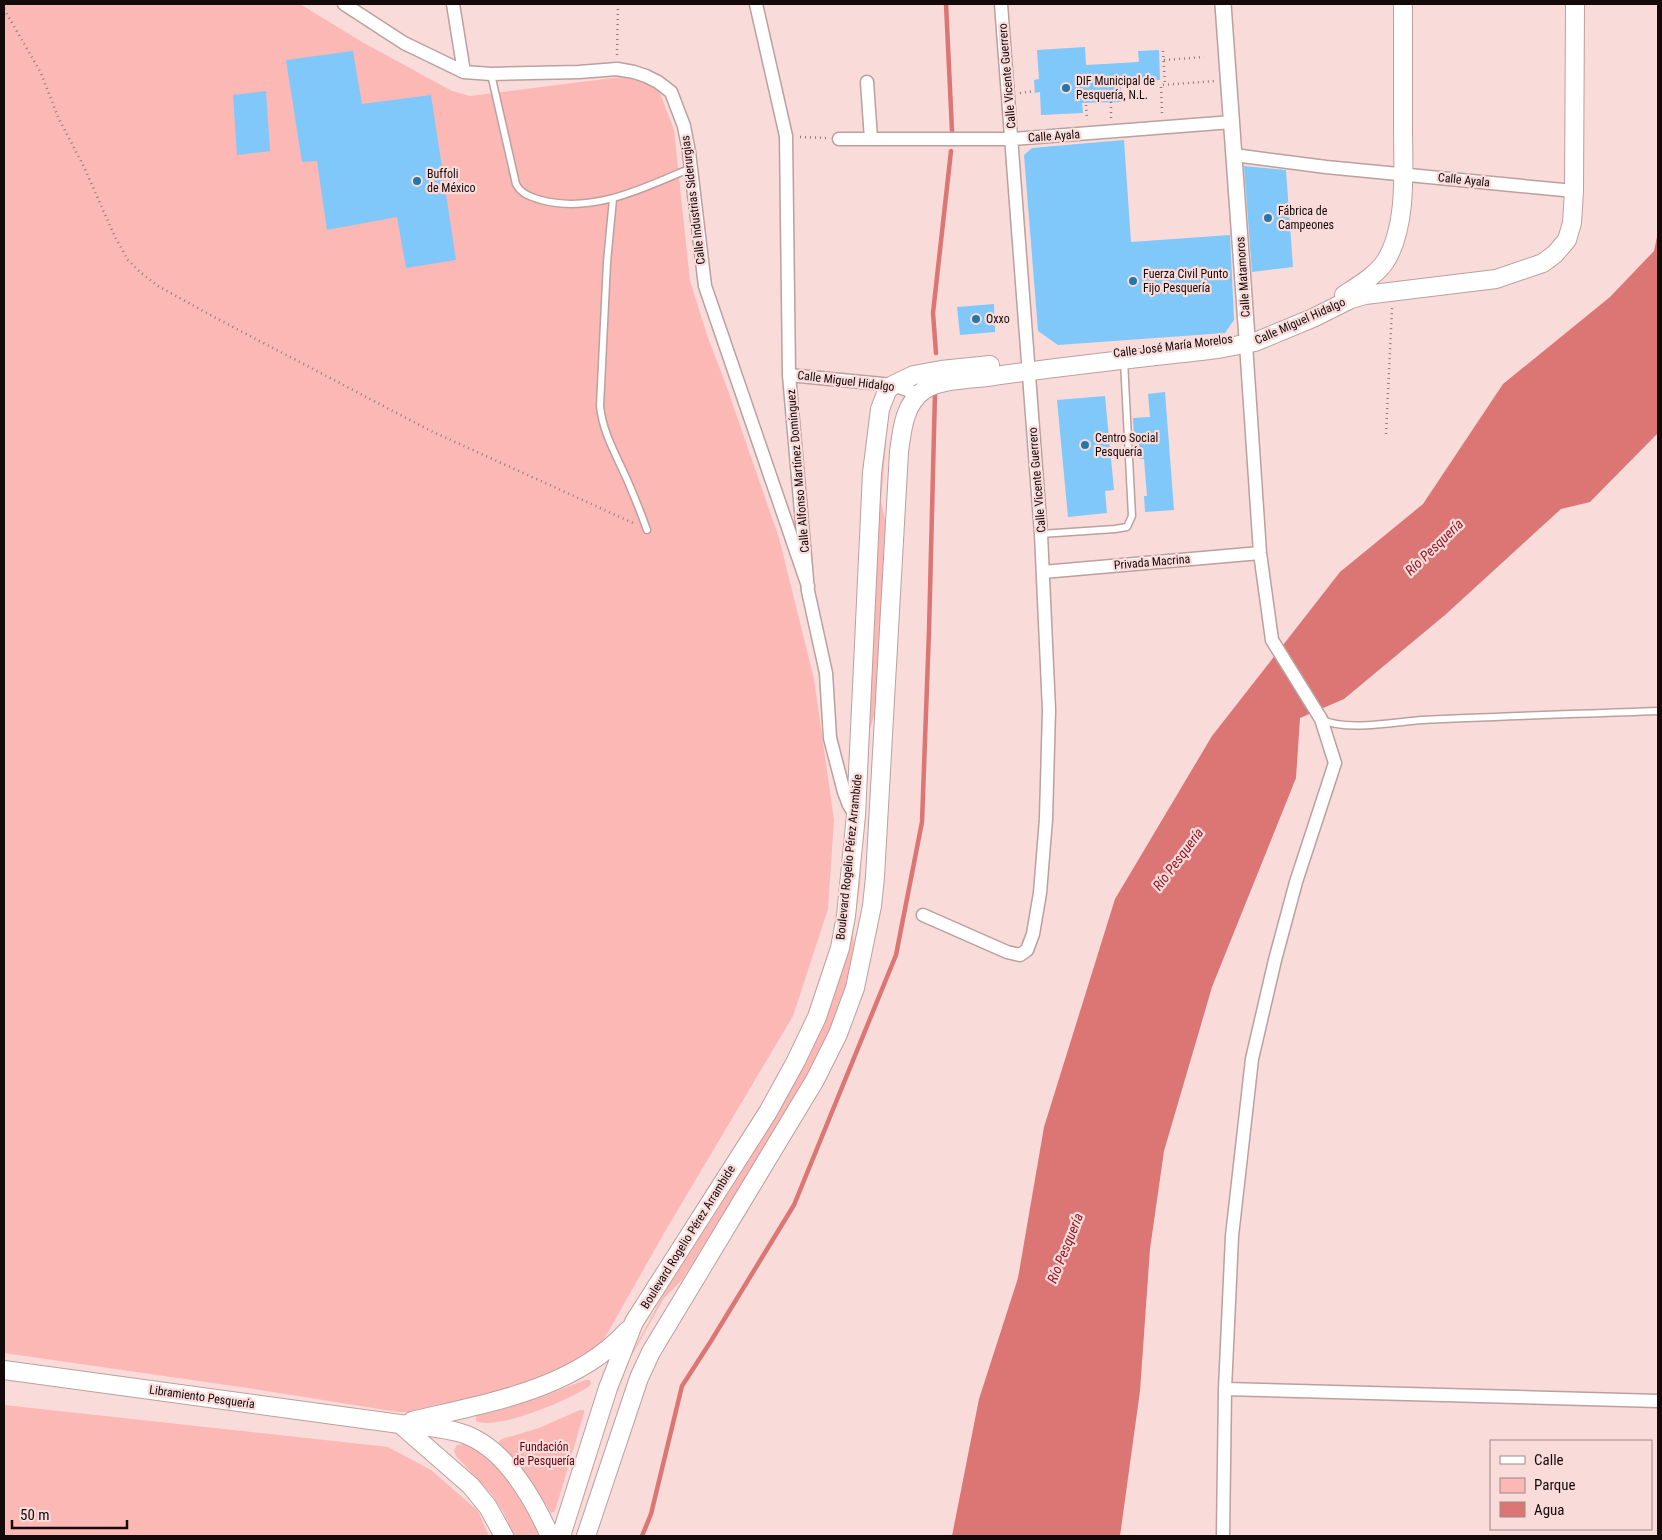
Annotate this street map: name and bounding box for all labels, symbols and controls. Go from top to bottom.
street label: Calle Vicente Guerrero [995,23,1019,129]
place label: DIF Municipal de Pesquería, N.L. [1076,74,1155,102]
marker: DIF Municipal de Pesquería, N.L. [1060,82,1072,94]
street label: Calle Ayala [1027,127,1081,145]
street label: Calle Industrias Siderurgias [678,135,708,265]
place label: Buffoli de México [427,167,476,195]
street label: Calle Ayala [1437,170,1491,190]
marker: Buffoli de México [411,175,423,187]
place label: Fábrica de Campeones [1278,204,1334,232]
marker: Fábrica de Campeones [1262,212,1274,224]
street label: Calle Matamoros [1233,236,1253,318]
place label: Fuerza Civil Punto Fijo Pesquería [1143,267,1228,295]
marker: Fuerza Civil Punto Fijo Pesquería [1127,275,1139,287]
street label: Calle Miguel Hidalgo [1253,295,1347,347]
place label: Oxxo [986,312,1010,326]
marker: Oxxo [970,313,982,325]
street label: Calle José María Morelos [1112,332,1234,360]
street label: Calle Miguel Hidalgo [797,368,895,394]
street label: Calle Alfonso Martínez Domínguez [784,389,812,553]
street label: Calle Vicente Guerrero [1025,427,1049,533]
place label: Centro Social Pesquería [1095,431,1158,459]
marker: Centro Social Pesquería [1079,439,1091,451]
water label: Río Pesquería [1402,516,1466,578]
street label: Privada Macrina [1113,552,1191,572]
street label: Boulevard Rogelio Pérez Arrambide [833,773,865,940]
water label: Río Pesquería [1149,825,1207,893]
street label: Boulevard Rogelio Pérez Arrambide [638,1162,738,1311]
water label: Río Pesquería [1044,1211,1086,1285]
street label: Libramiento Pesquería [148,1383,256,1411]
park label: Fundación de Pesquería [513,1440,575,1468]
legend [1490,1440,1652,1530]
text: Calle [1534,1451,1564,1469]
text: Parque [1534,1476,1576,1494]
scale bar [12,1498,128,1530]
text: Agua [1534,1501,1564,1519]
text: 50 m [20,1506,50,1524]

